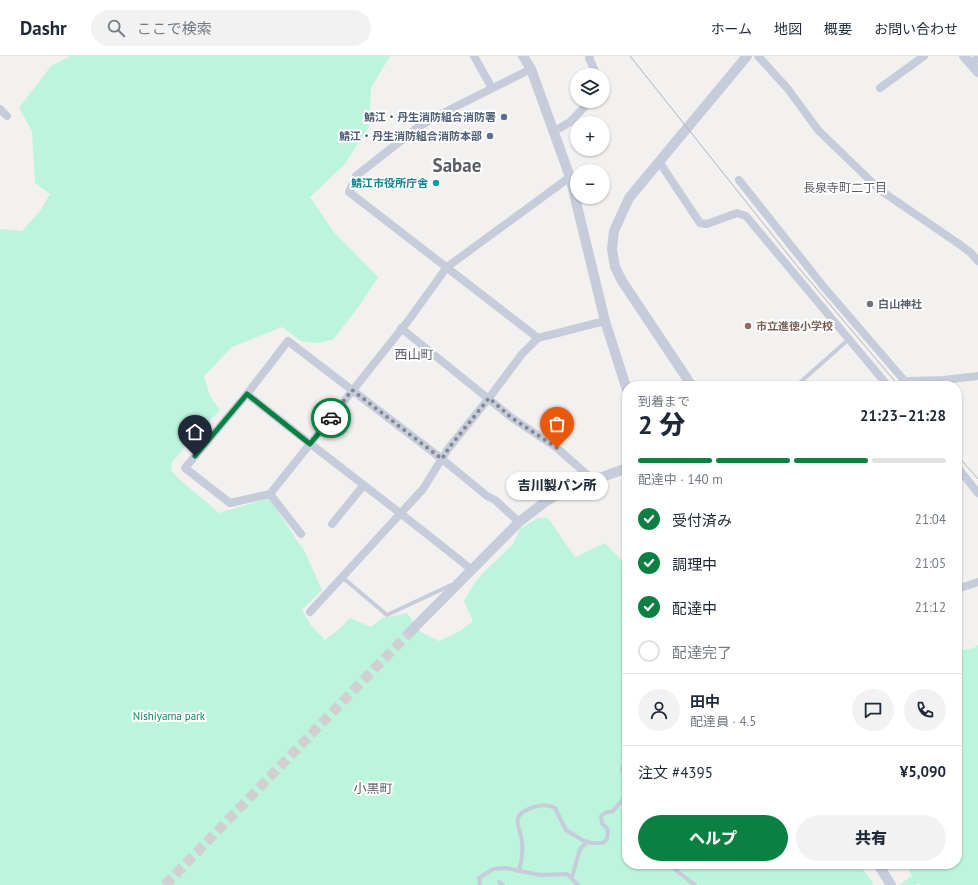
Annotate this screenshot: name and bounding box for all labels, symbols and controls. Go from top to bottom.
search box [91,10,371,46]
text: Dashr [20,16,67,40]
icon: search [105,17,127,39]
text: ここで検索 [137,19,212,38]
text: ホーム [710,20,752,38]
text: 地図 [774,20,802,38]
text: 概要 [824,20,852,38]
text: お問い合わせ [874,20,958,38]
map controls [570,68,610,204]
button: layers [570,68,610,108]
place label: 鯖江・丹生消防組合消防署 [364,110,496,124]
marker: 鯖江・丹生消防組合消防署 [499,112,509,122]
button: + [570,116,610,156]
place label: 鯖江・丹生消防組合消防本部 [339,129,482,143]
marker: 鯖江・丹生消防組合消防本部 [485,131,495,141]
district label: Sabae [433,153,481,177]
button: − [570,164,610,204]
place label: 鯖江市役所庁舎 [351,176,429,190]
marker: 鯖江市役所庁舎 [431,178,441,188]
district label: 長泉寺町二丁目 [803,180,887,195]
place label: 白山神社 [878,297,922,311]
marker: 白山神社 [865,299,875,309]
place label: 市立進徳小学校 [756,319,833,333]
marker: 市立進徳小学校 [743,321,753,331]
district label: 西山町 [394,346,434,363]
text: 到着まで [638,393,690,410]
courier [311,398,351,438]
text: 21:23–21:28 [860,406,946,425]
icon: car [320,407,342,429]
pin [540,407,574,448]
text: 2 分 [638,408,685,441]
icon: bag [546,413,568,435]
pin [178,415,212,456]
icon: home [184,421,206,443]
text: 配達中 · 140 m [638,471,723,488]
callout: 吉川製パン所 [506,472,608,500]
text: 吉川製パン所 [518,477,596,494]
icon: check [638,508,660,530]
text: 受付済み [672,511,732,530]
text: 21:04 [915,511,946,528]
icon: check [638,552,660,574]
text: 調理中 [672,555,717,574]
text: 21:05 [915,555,946,572]
icon: check [638,596,660,618]
text: 配達中 [672,599,717,618]
text: 21:12 [915,599,946,616]
text: 配達完了 [672,643,732,662]
button: person [638,689,680,731]
button: chat [852,689,894,731]
button: phone [904,689,946,731]
text: 田中 [690,692,720,711]
park label: Nishiyama park [133,709,206,723]
text: 配達員 · 4.5 [690,713,756,730]
text: ¥5,090 [900,762,946,781]
text: 注文 #4395 [638,763,713,782]
district label: 小黒町 [353,780,393,797]
button: ヘルプ [638,815,788,861]
button: 共有 [796,815,946,861]

